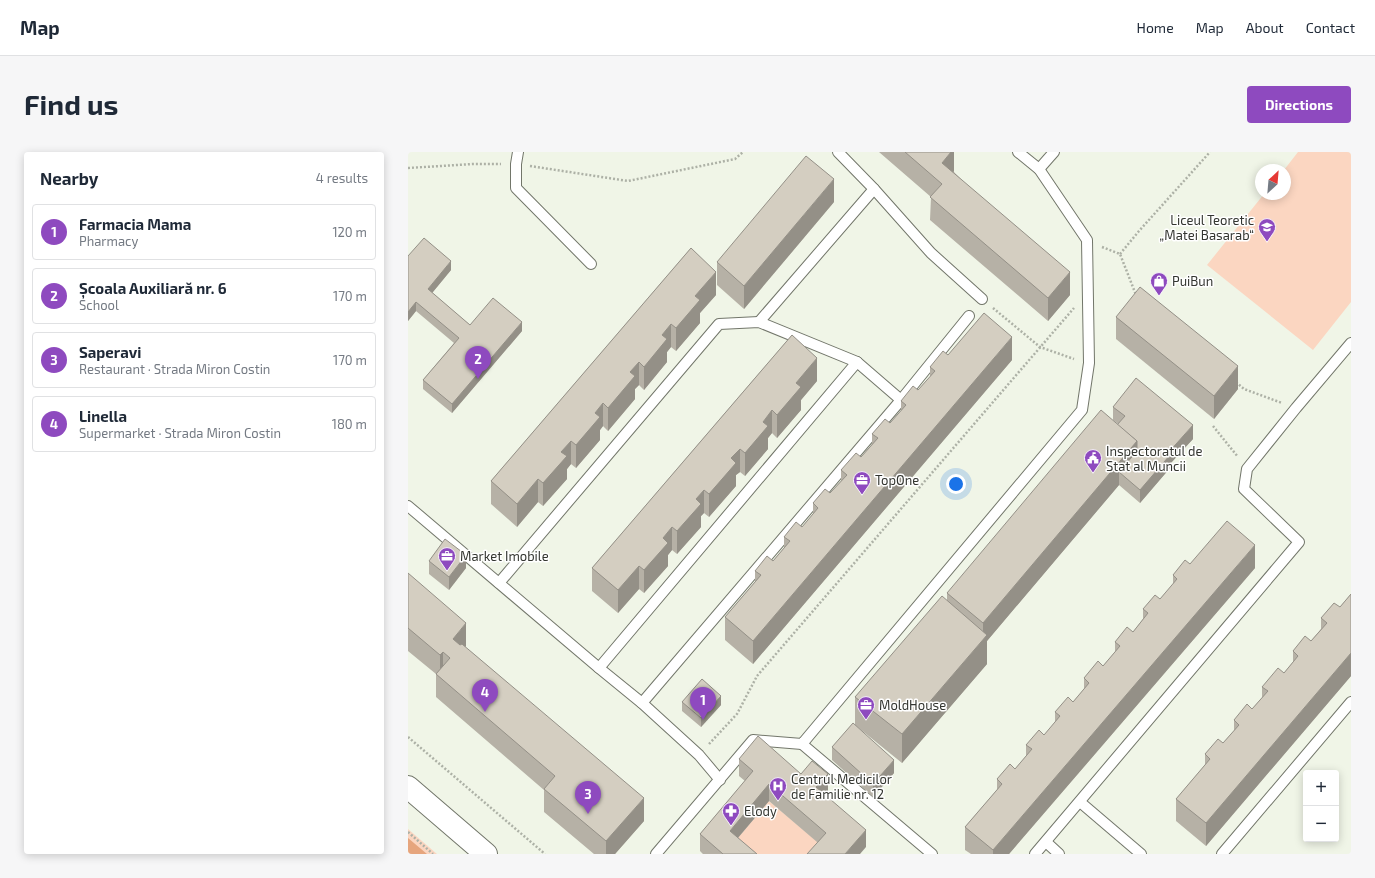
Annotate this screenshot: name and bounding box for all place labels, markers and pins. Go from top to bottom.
place label: Liceul Teoretic „Matei Basarab“ [1159,212,1254,243]
school or university icon: Liceul Teoretic „Matei Basarab“ [1257,217,1277,242]
shop icon: PuiBun [1149,271,1169,296]
place label: PuiBun [1172,273,1213,289]
pin: 2 [465,346,491,379]
place label: Inspectoratul de Stat al Muncii [1106,443,1202,474]
public building icon: Inspectoratul de Stat al Muncii [1083,448,1103,473]
office icon: TopOne [852,470,872,495]
place label: TopOne [875,472,919,488]
office icon: Market Imobile [437,546,457,571]
place label: Market Imobile [460,548,549,564]
pin: 4 [472,679,498,712]
pin: 1 [690,687,716,720]
office icon: MoldHouse [856,695,876,720]
place label: MoldHouse [879,697,946,713]
place label: Centrul Medicilor de Familie nr. 12 [791,771,892,802]
hospital icon: Centrul Medicilor de Familie nr. 12 [768,776,788,801]
pin: 3 [575,781,601,814]
pharmacy icon: Elody [721,801,741,826]
place label: Elody [744,803,777,819]

